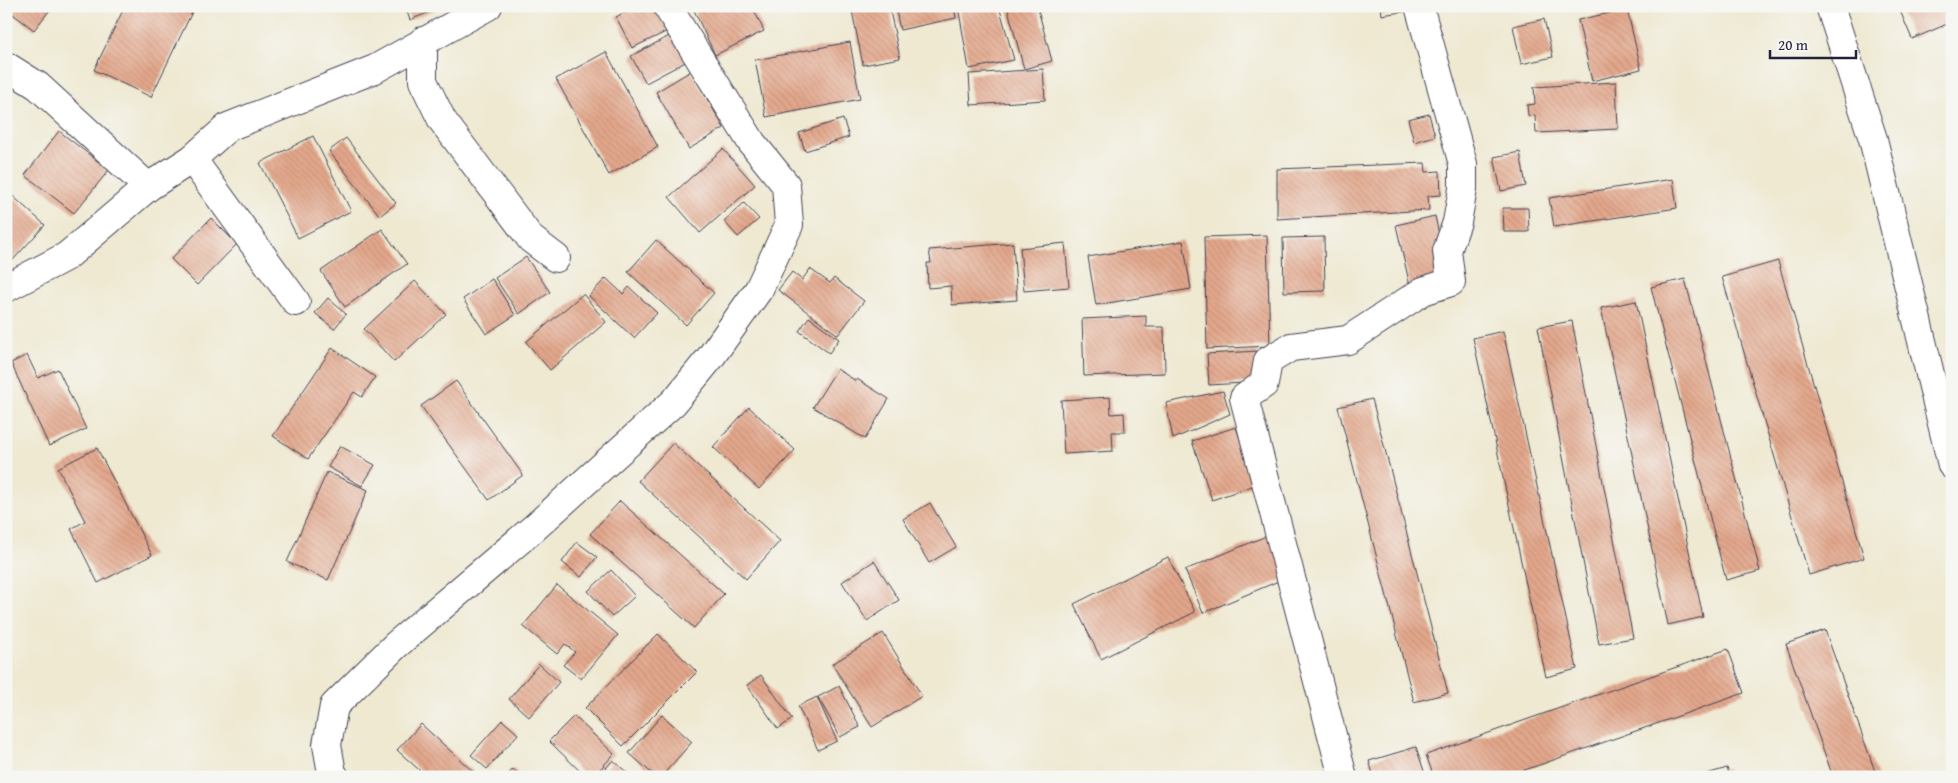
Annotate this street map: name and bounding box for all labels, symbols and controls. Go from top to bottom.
scale bar [1770,28,1857,60]
text: 20 m [1778,34,1809,55]

